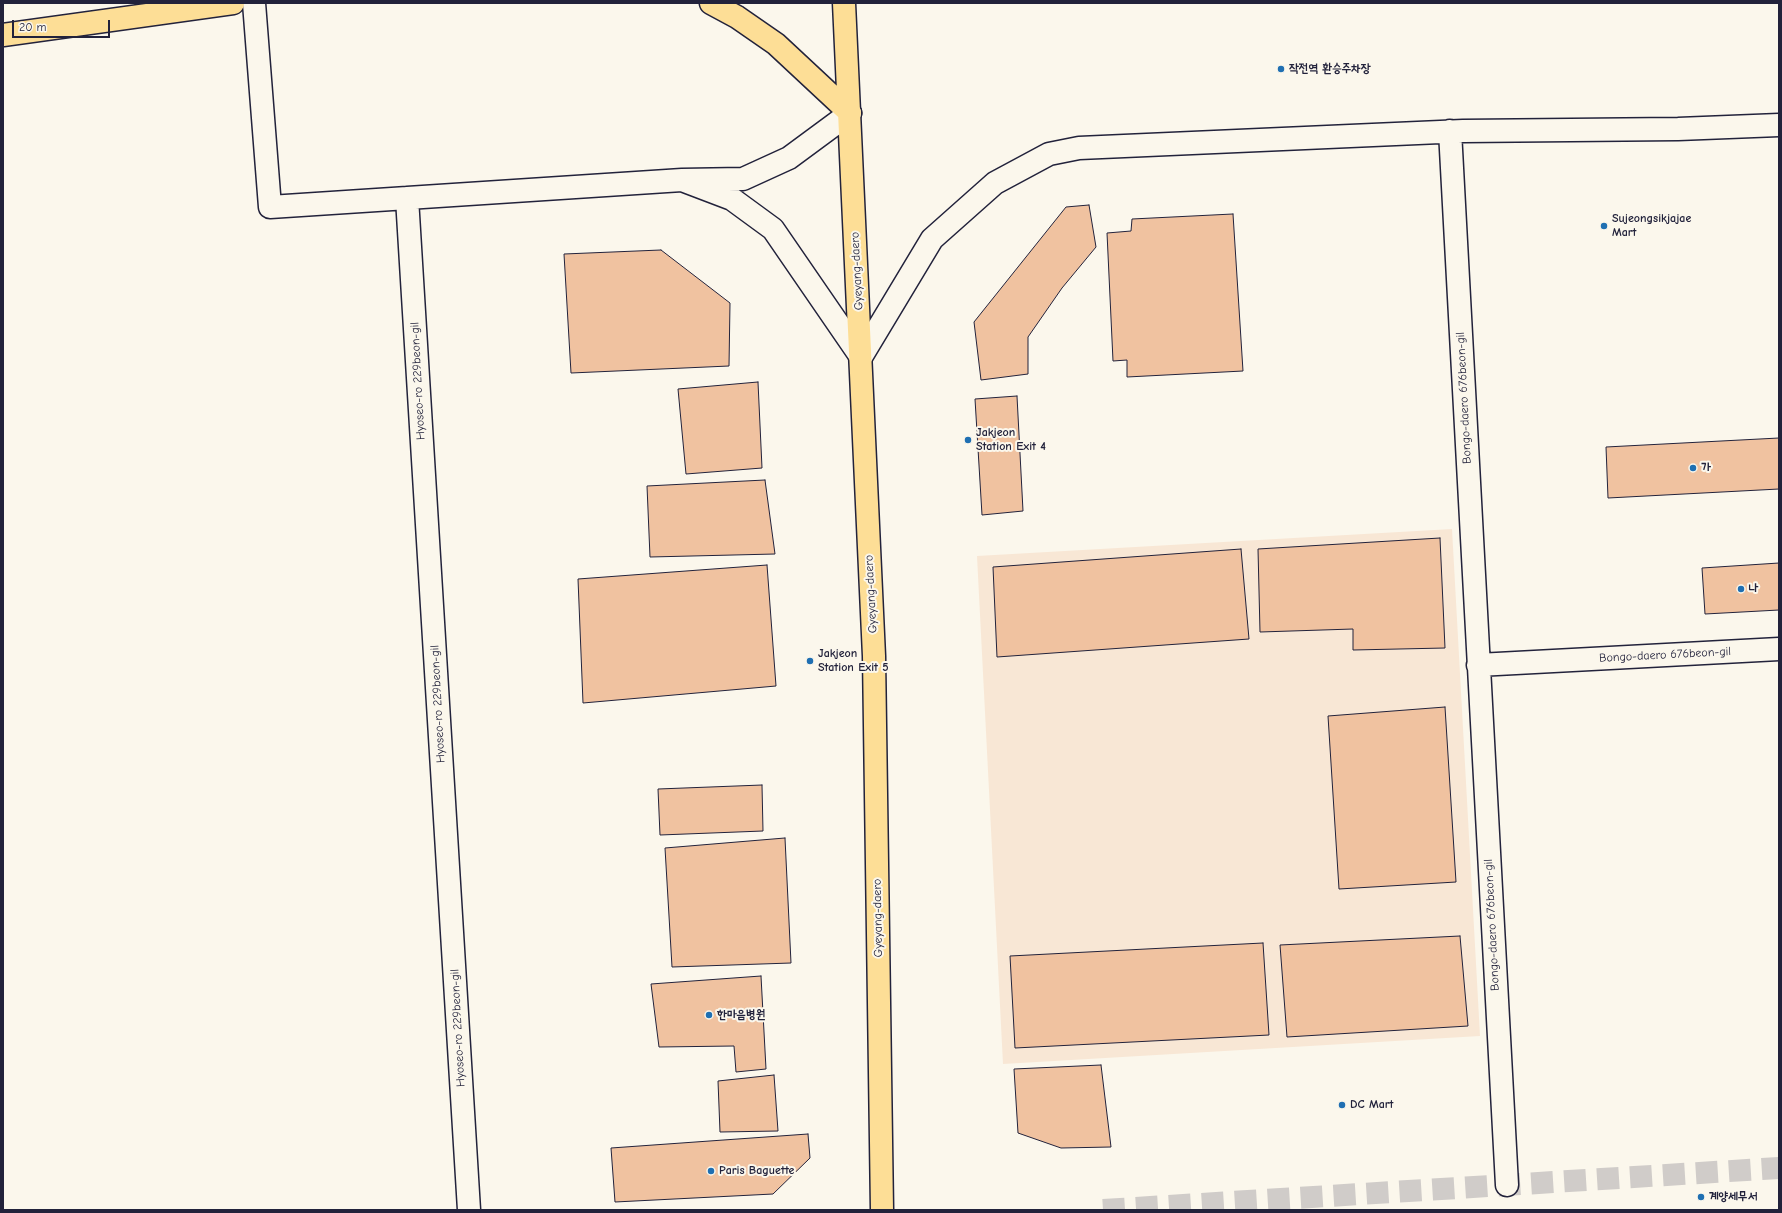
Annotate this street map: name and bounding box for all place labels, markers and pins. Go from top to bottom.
place label: 작전역 환승주차장 [1289,62,1371,76]
marker: 작전역 환승주차장 [1276,64,1286,74]
place label: Sujeongsikjajae Mart [1612,212,1691,240]
marker: Sujeongsikjajae Mart [1599,221,1609,231]
place label: Jakjeon Station Exit 4 [976,426,1046,454]
marker: Jakjeon Station Exit 4 [963,435,973,445]
place label: 가 [1701,461,1711,475]
marker: 가 [1688,463,1698,473]
place label: 나 [1749,582,1759,596]
marker: 나 [1736,584,1746,594]
place label: Jakjeon Station Exit 5 [818,647,889,675]
marker: Jakjeon Station Exit 5 [805,656,815,666]
place label: 한마음병원 [717,1008,765,1022]
marker: 한마음병원 [704,1010,714,1020]
place label: DC Mart [1350,1098,1393,1112]
marker: DC Mart [1337,1100,1347,1110]
place label: Paris Baguette [719,1164,794,1178]
marker: Paris Baguette [706,1166,716,1176]
place label: 계양세무서 [1709,1190,1757,1204]
marker: 계양세무서 [1696,1192,1706,1202]

